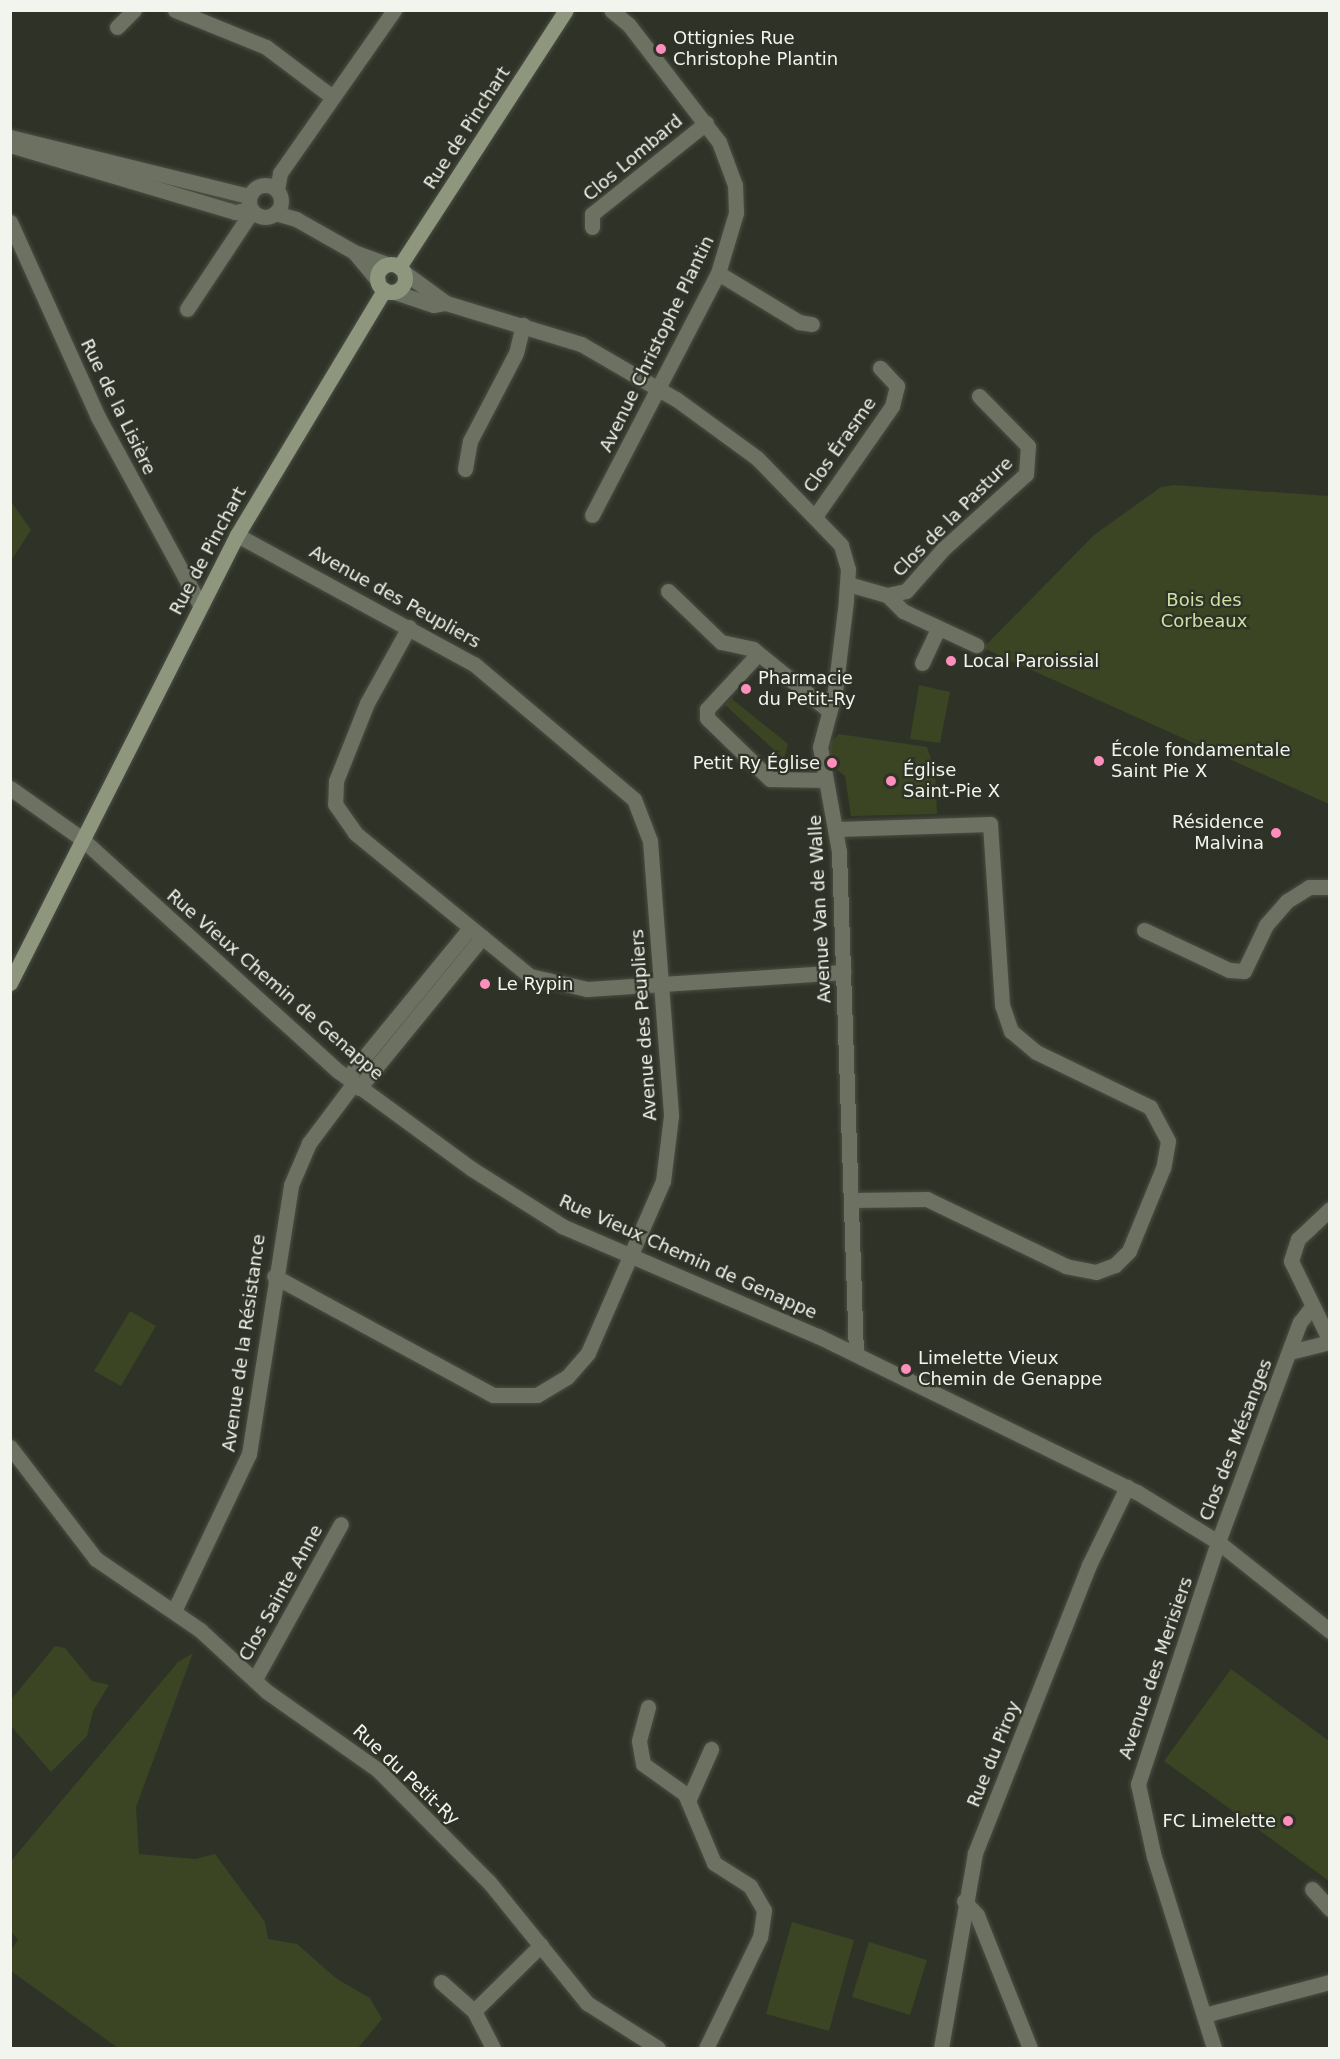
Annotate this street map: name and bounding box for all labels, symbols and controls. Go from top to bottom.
place label: Ottignies Rue Christophe Plantin [673,28,838,70]
marker: Ottignies Rue Christophe Plantin [654,42,668,56]
street label: Rue de Pinchart [419,63,515,193]
street label: Clos Lombard [579,110,687,206]
street label: Avenue Christophe Plantin [595,232,719,456]
street label: Rue de la Lisière [76,336,160,478]
street label: Clos Érasme [799,393,881,497]
street label: Clos de la Pasture [889,453,1017,581]
street label: Rue de Pinchart [165,483,251,619]
street label: Avenue des Peupliers [306,541,484,653]
park label: Bois des Corbeaux [1161,590,1247,632]
place label: Local Paroissial [963,650,1099,672]
marker: Local Paroissial [944,654,958,668]
place label: Pharmacie du Petit-Ry [758,668,856,710]
marker: Pharmacie du Petit-Ry [739,682,753,696]
place label: École fondamentale Saint Pie X [1111,740,1290,783]
place label: Petit Ry Église [693,752,820,774]
marker: École fondamentale Saint Pie X [1092,754,1106,768]
marker: Petit Ry Église [825,756,839,770]
place label: Église Saint-Pie X [903,760,1000,802]
marker: Église Saint-Pie X [884,774,898,788]
place label: Résidence Malvina [1172,812,1264,854]
street label: Avenue Van de Walle [804,814,836,1004]
marker: Résidence Malvina [1269,826,1283,840]
street label: Rue Vieux Chemin de Genappe [162,885,388,1085]
street label: Avenue des Peupliers [627,928,661,1122]
place label: Le Rypin [497,973,574,995]
marker: Le Rypin [478,977,492,991]
street label: Rue Vieux Chemin de Genappe [556,1190,820,1324]
street label: Avenue de la Résistance [218,1233,270,1453]
place label: Limelette Vieux Chemin de Genappe [918,1348,1102,1390]
street label: Clos des Mésanges [1195,1356,1277,1524]
marker: Limelette Vieux Chemin de Genappe [899,1362,913,1376]
street label: Clos Sainte Anne [235,1521,327,1665]
street label: Avenue des Merisiers [1115,1574,1197,1762]
street label: Rue du Piroy [963,1698,1025,1810]
street label: Rue du Petit-Ry [348,1720,464,1830]
place label: FC Limelette [1162,1810,1276,1832]
marker: FC Limelette [1281,1814,1295,1828]

